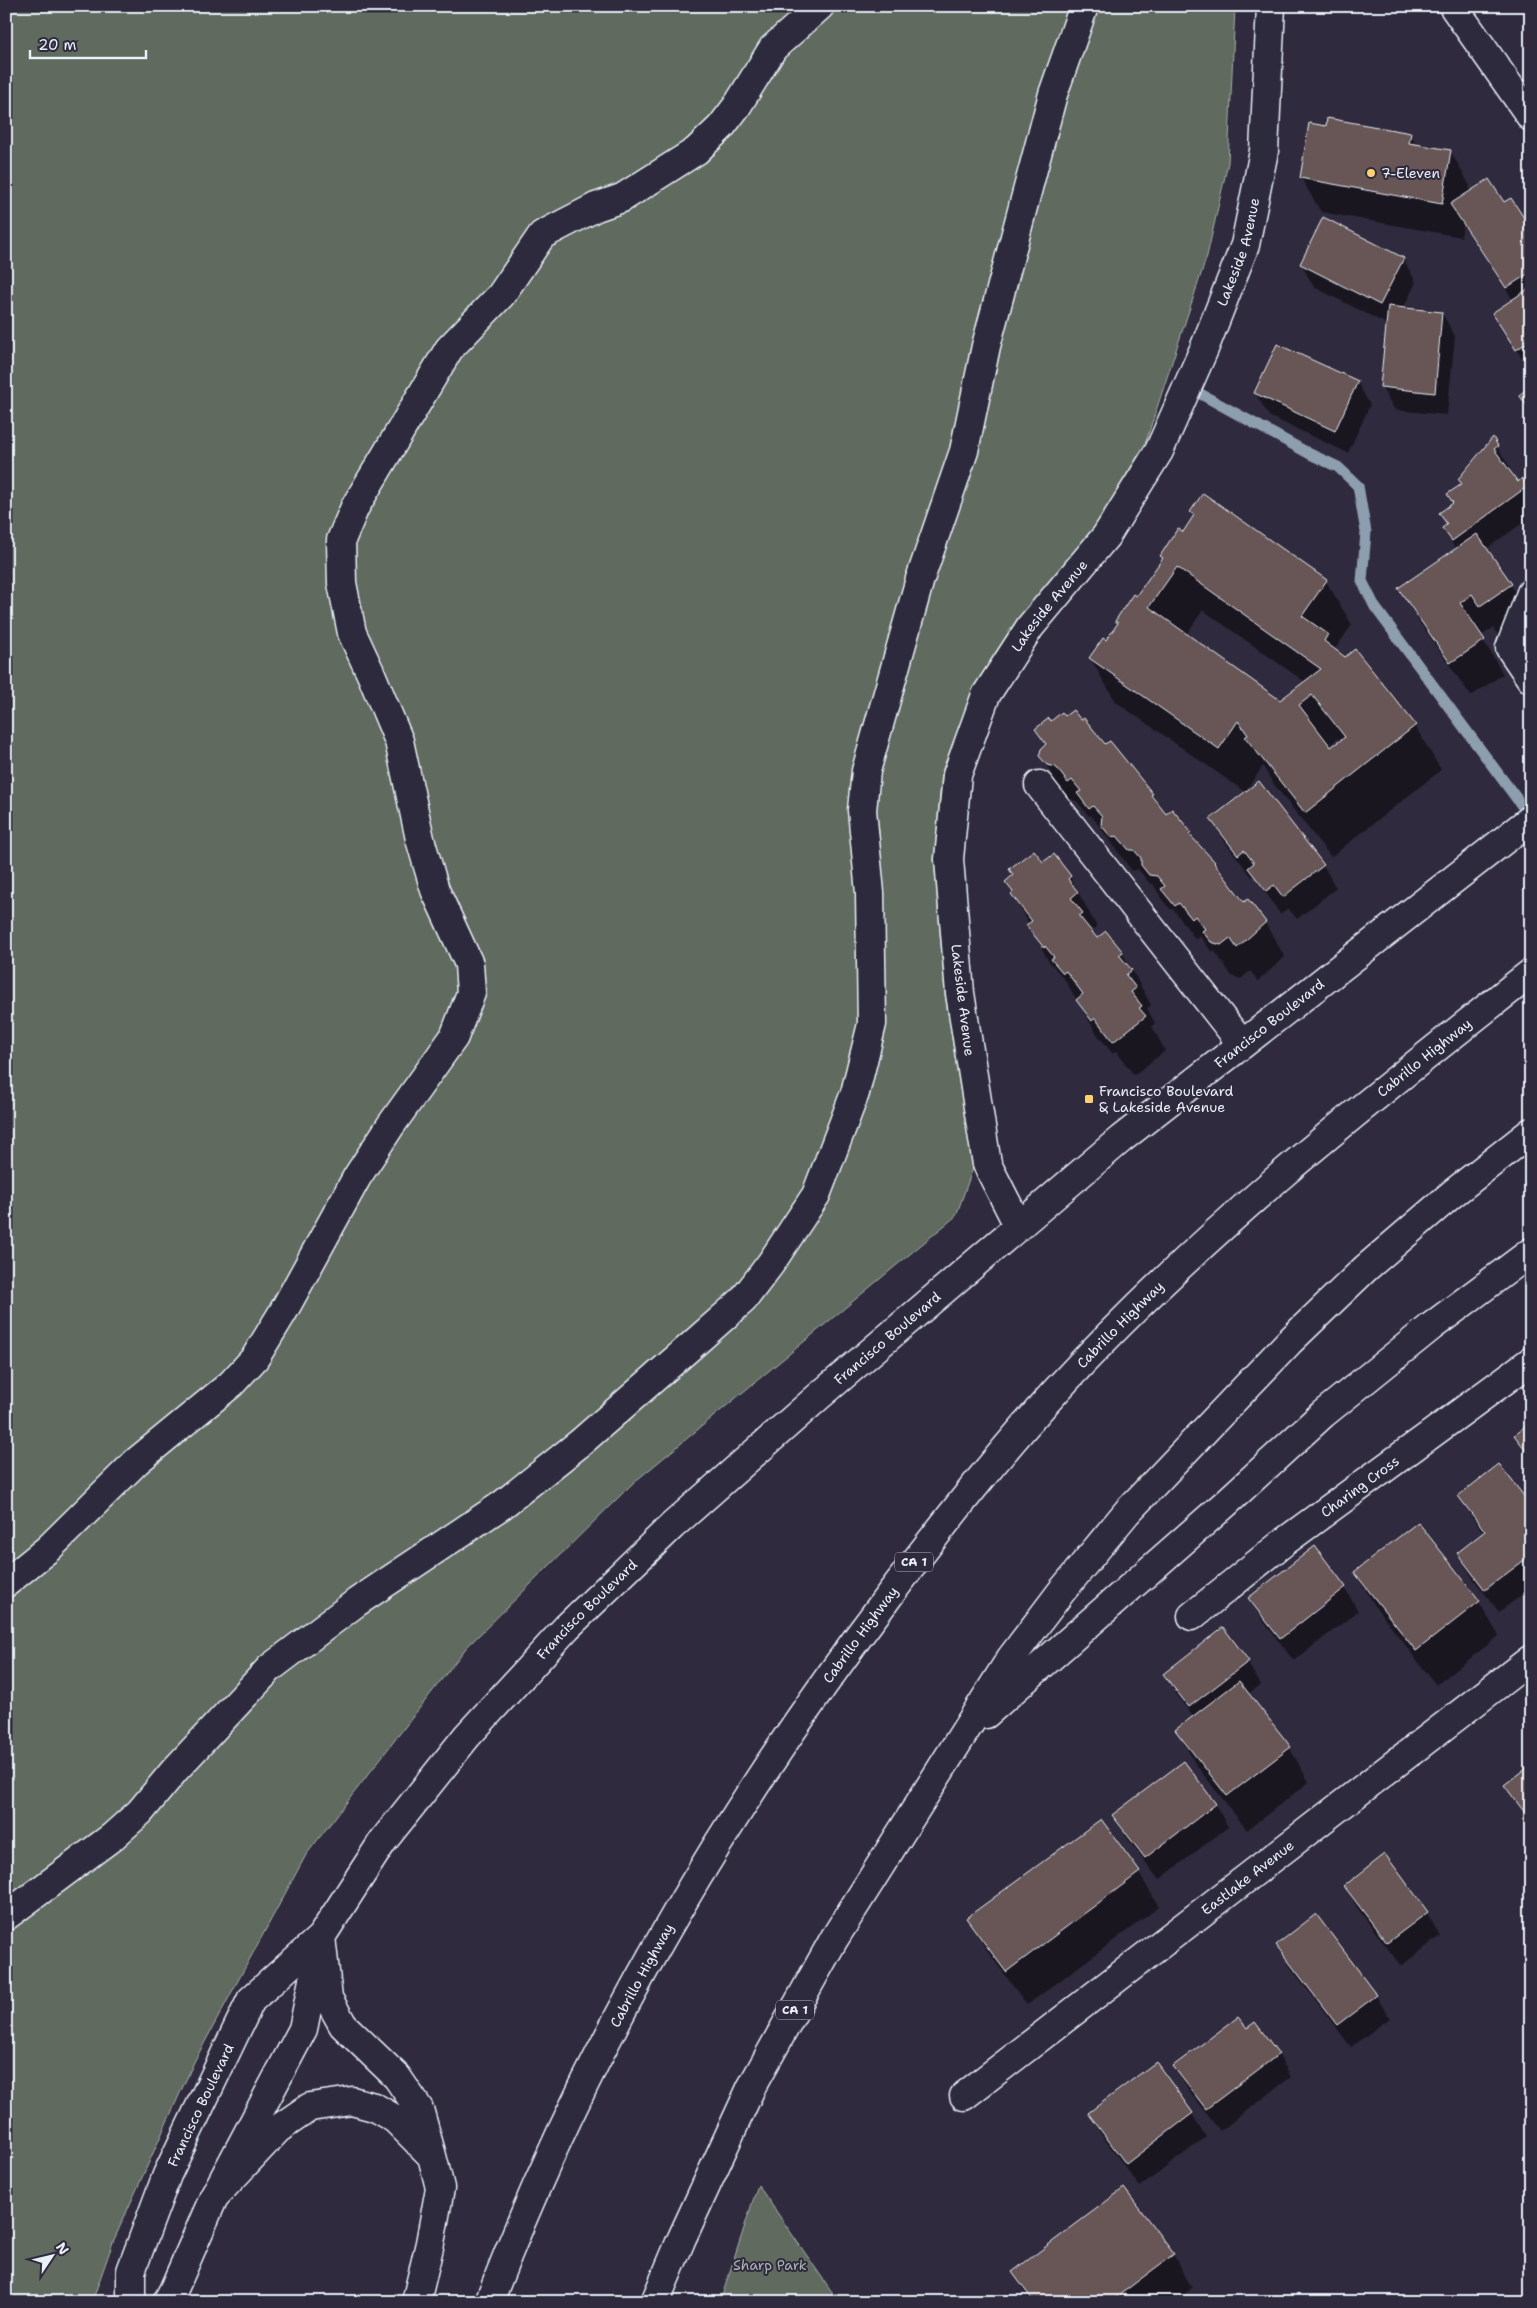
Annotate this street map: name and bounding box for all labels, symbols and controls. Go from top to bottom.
scale bar [30,28,146,60]
text: 20 m [38,35,77,55]
place label: 7-Eleven [1381,164,1440,182]
marker: 7-Eleven [1365,167,1377,179]
street label: Lakeside Avenue [1213,196,1263,309]
street label: Lakeside Avenue [1007,556,1091,655]
street label: Lakeside Avenue [947,943,979,1057]
street label: Francisco Boulevard [1211,975,1328,1072]
street label: Cabrillo Highway [1373,1014,1475,1101]
place label: Francisco Boulevard & Lakeside Avenue [1099,1082,1234,1116]
marker: Francisco Boulevard & Lakeside Avenue [1083,1093,1095,1105]
street label: Cabrillo Highway [1073,1277,1167,1372]
street label: Francisco Boulevard [830,1287,944,1388]
street label: Charing Cross [1317,1452,1403,1521]
road number: CA 1 [895,1552,933,1571]
street label: Francisco Boulevard [533,1555,641,1663]
street label: Cabrillo Highway [819,1583,902,1687]
street label: Eastlake Avenue [1198,1836,1298,1919]
street label: Cabrillo Highway [606,1920,678,2030]
road number: CA 1 [776,2000,814,2020]
street label: Francisco Boulevard [163,2040,238,2170]
north arrow [28,2230,78,2280]
text: N [52,2239,73,2258]
park label: Sharp Park [733,2256,807,2274]

